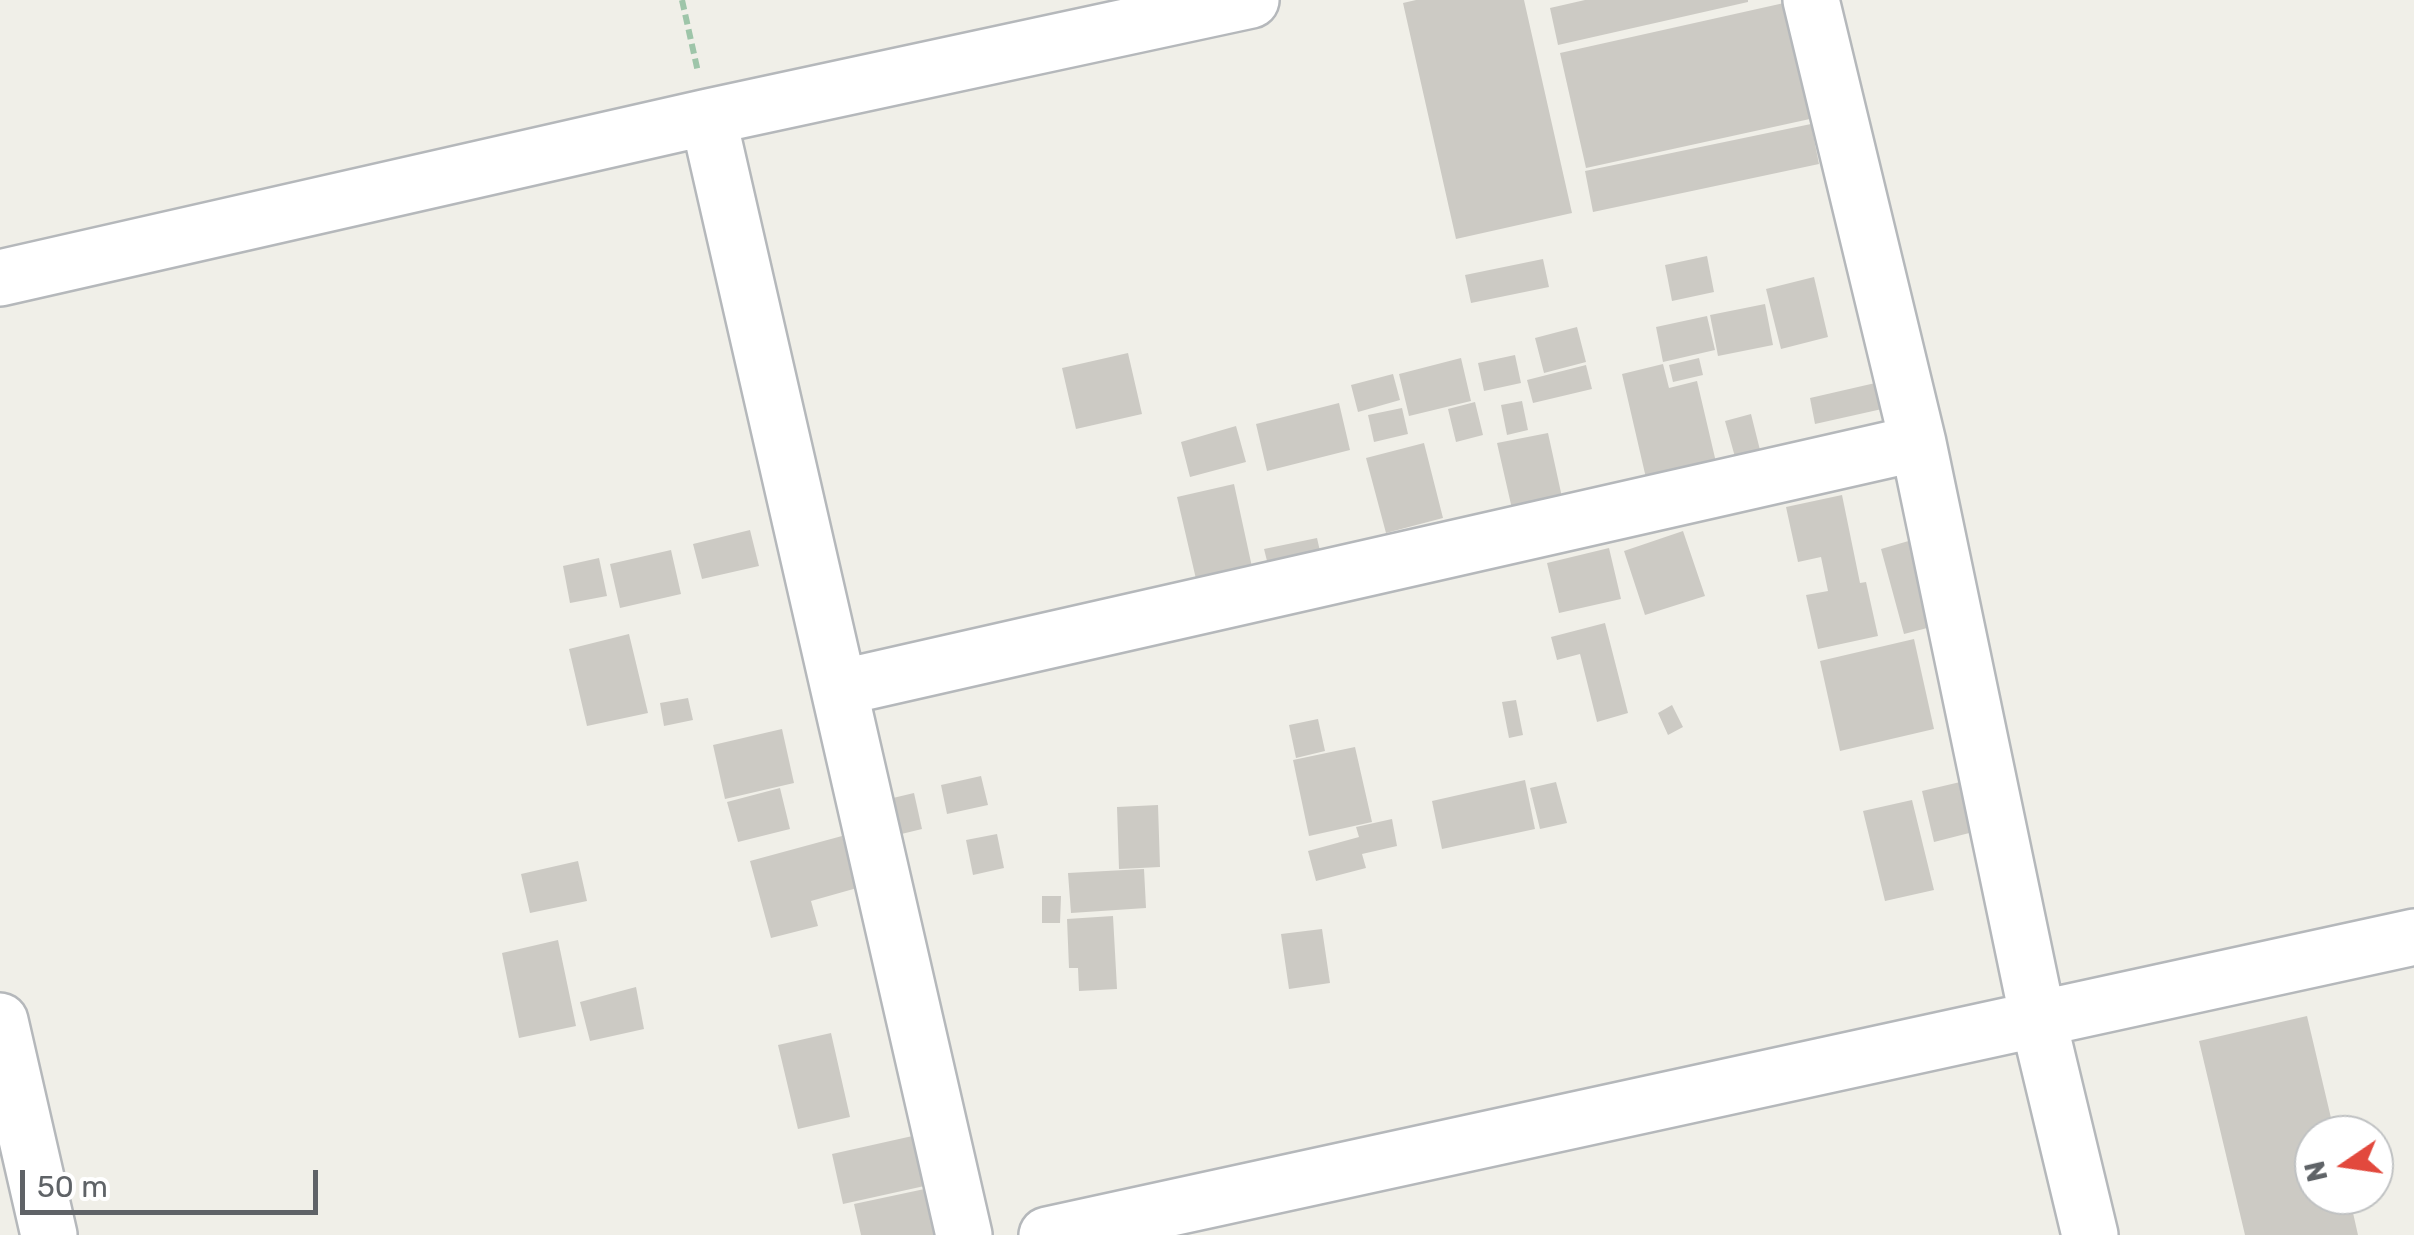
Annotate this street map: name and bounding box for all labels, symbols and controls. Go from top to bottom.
north arrow [2294,1115,2394,1215]
scale bar [25,1150,322,1212]
text: N [2298,1158,2335,1185]
text: 50 m [37,1169,108,1205]

